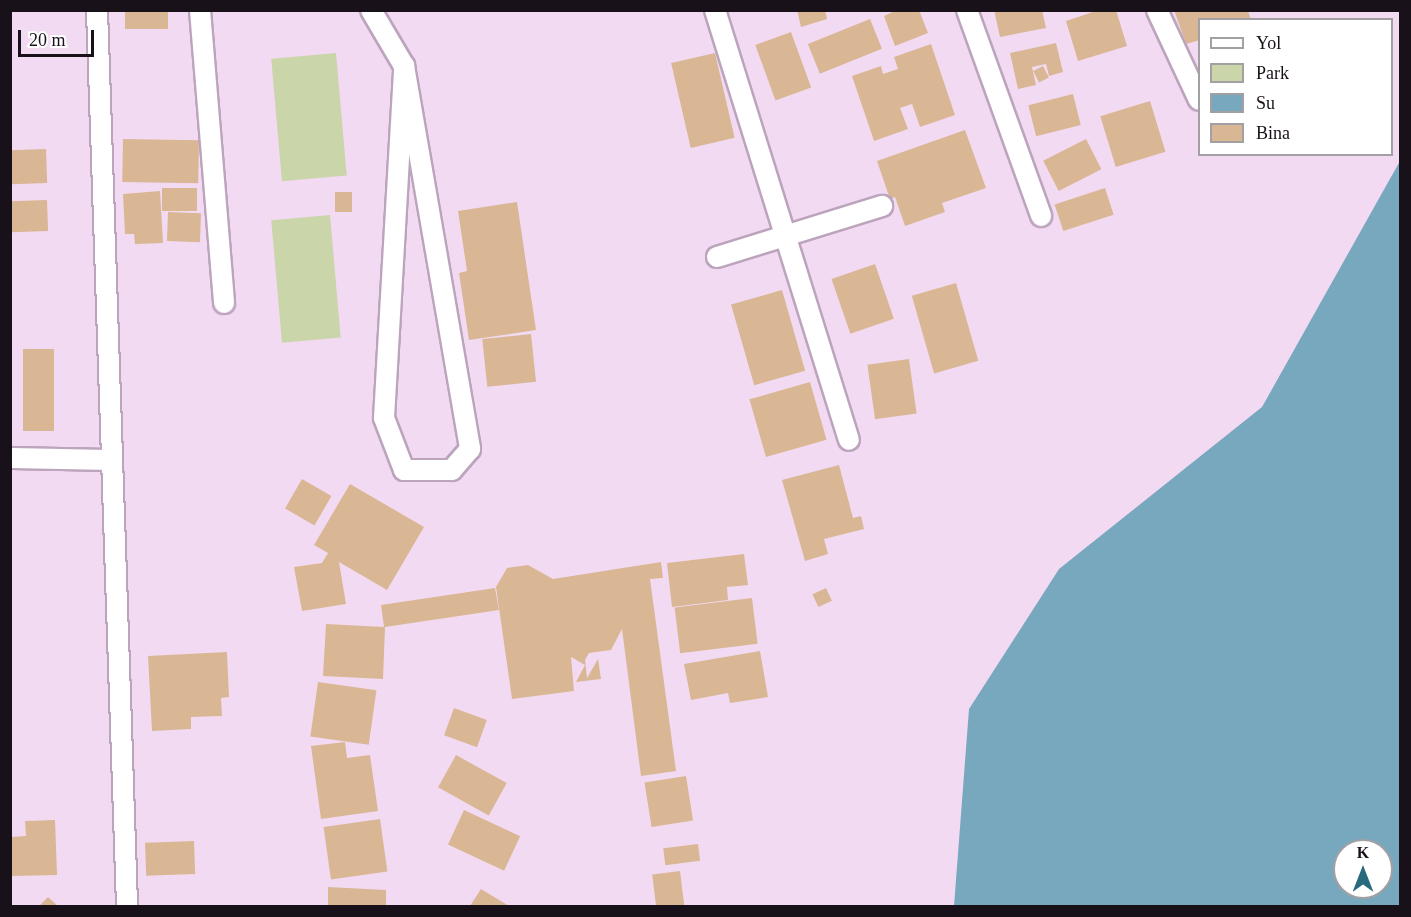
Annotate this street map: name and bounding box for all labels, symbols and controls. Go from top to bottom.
scale bar [21,18,98,56]
legend [1198,18,1393,156]
text: 20 m [29,30,66,50]
text: Yol [1256,33,1281,53]
text: Park [1256,63,1289,83]
text: Su [1256,93,1275,113]
text: Bina [1256,123,1290,143]
north arrow [1333,839,1393,899]
text: K [1357,844,1369,861]

